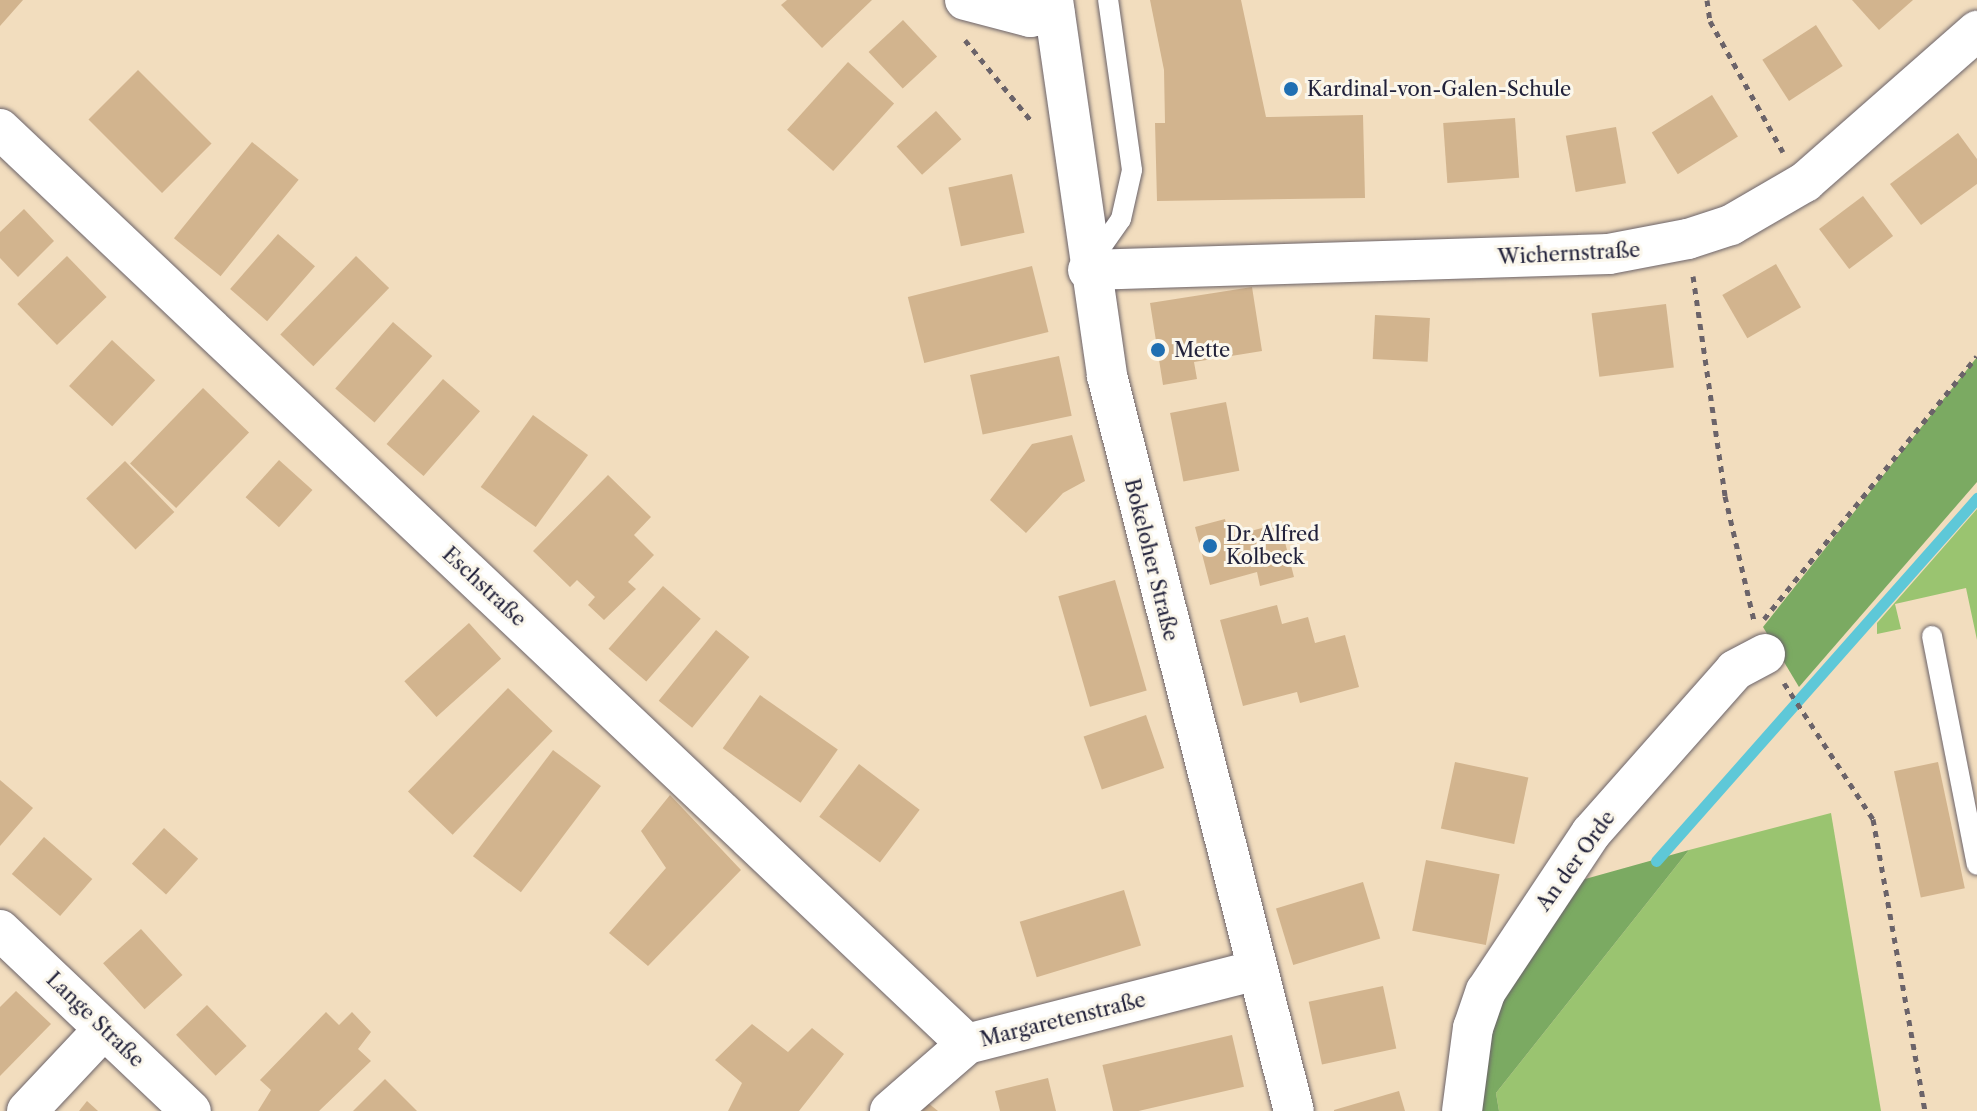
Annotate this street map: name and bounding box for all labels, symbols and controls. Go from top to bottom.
place label: Kardinal-von-Galen-Schule [1307,77,1571,101]
marker: Kardinal-von-Galen-Schule [1282,80,1300,98]
street label: Wichernstraße [1497,238,1641,270]
place label: Mette [1174,338,1230,362]
marker: Mette [1149,341,1167,359]
street label: Bokeloher Straße [1119,476,1183,644]
place label: Dr. Alfred Kolbeck [1226,522,1320,569]
marker: Dr. Alfred Kolbeck [1201,537,1219,555]
street label: Eschstraße [437,542,531,632]
street label: An der Orde [1532,806,1620,916]
street label: Lange Straße [41,968,149,1072]
street label: Margaretenstraße [978,988,1148,1052]

